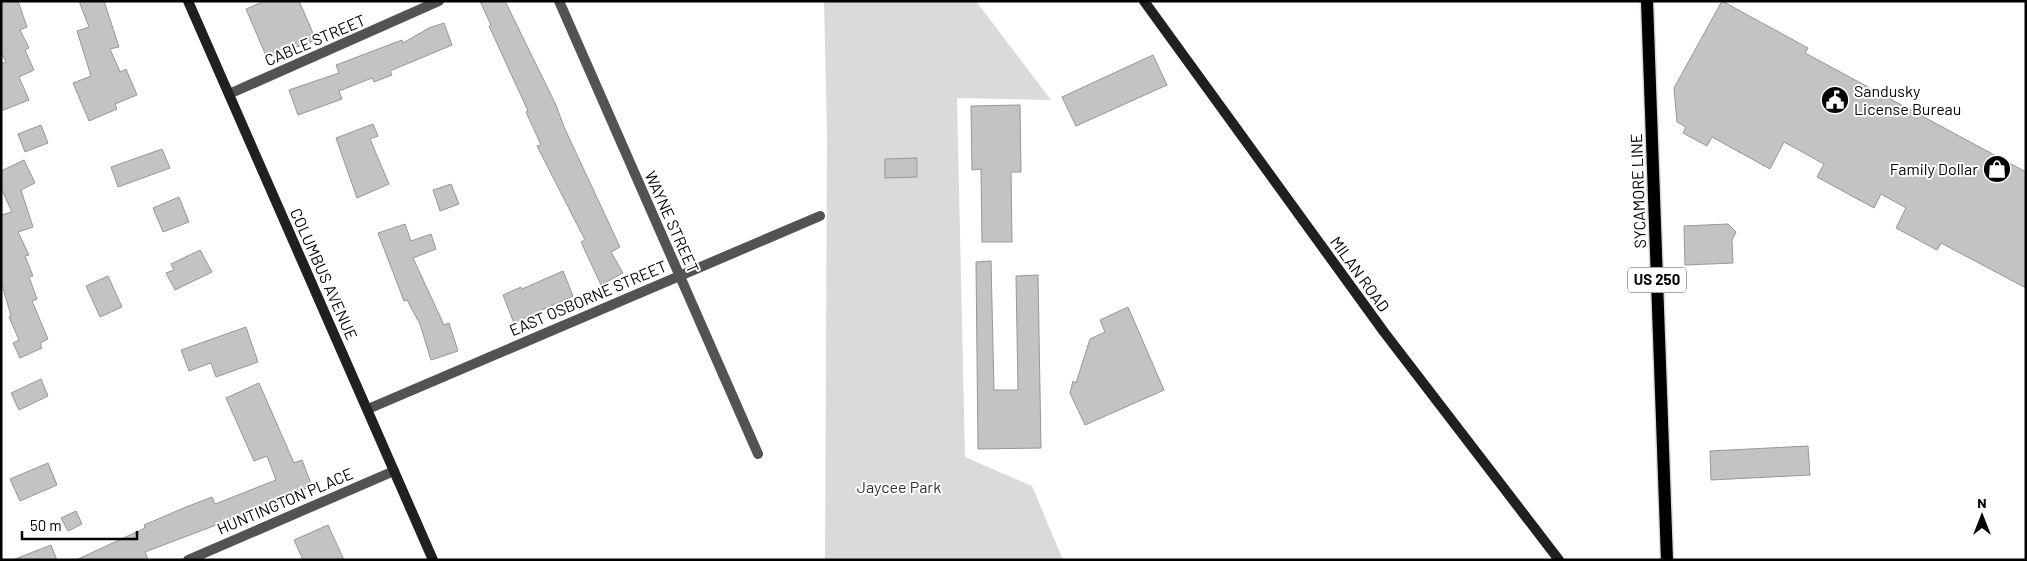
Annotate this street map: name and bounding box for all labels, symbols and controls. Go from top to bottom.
street label: CABLE STREET [261,10,368,69]
place label: Sandusky License Bureau [1854,81,1961,118]
public building icon: Sandusky License Bureau [1820,85,1850,115]
street label: SYCAMORE LINE [1626,133,1649,249]
shop icon: Family Dollar [1982,154,2012,184]
place label: Family Dollar [1890,159,1978,178]
street label: WAYNE STREET [641,168,703,276]
street label: COLUMBUS AVENUE [287,205,362,343]
street label: MILAN ROAD [1327,232,1394,315]
street label: EAST OSBORNE STREET [506,256,669,339]
road number: US 250 [1628,268,1686,292]
street label: HUNTINGTON PLACE [214,463,356,538]
park label: Jaycee Park [857,477,941,496]
north arrow [1957,491,2007,541]
text: N [1977,494,1987,511]
scale bar [22,508,138,540]
text: 50 m [30,516,62,534]

